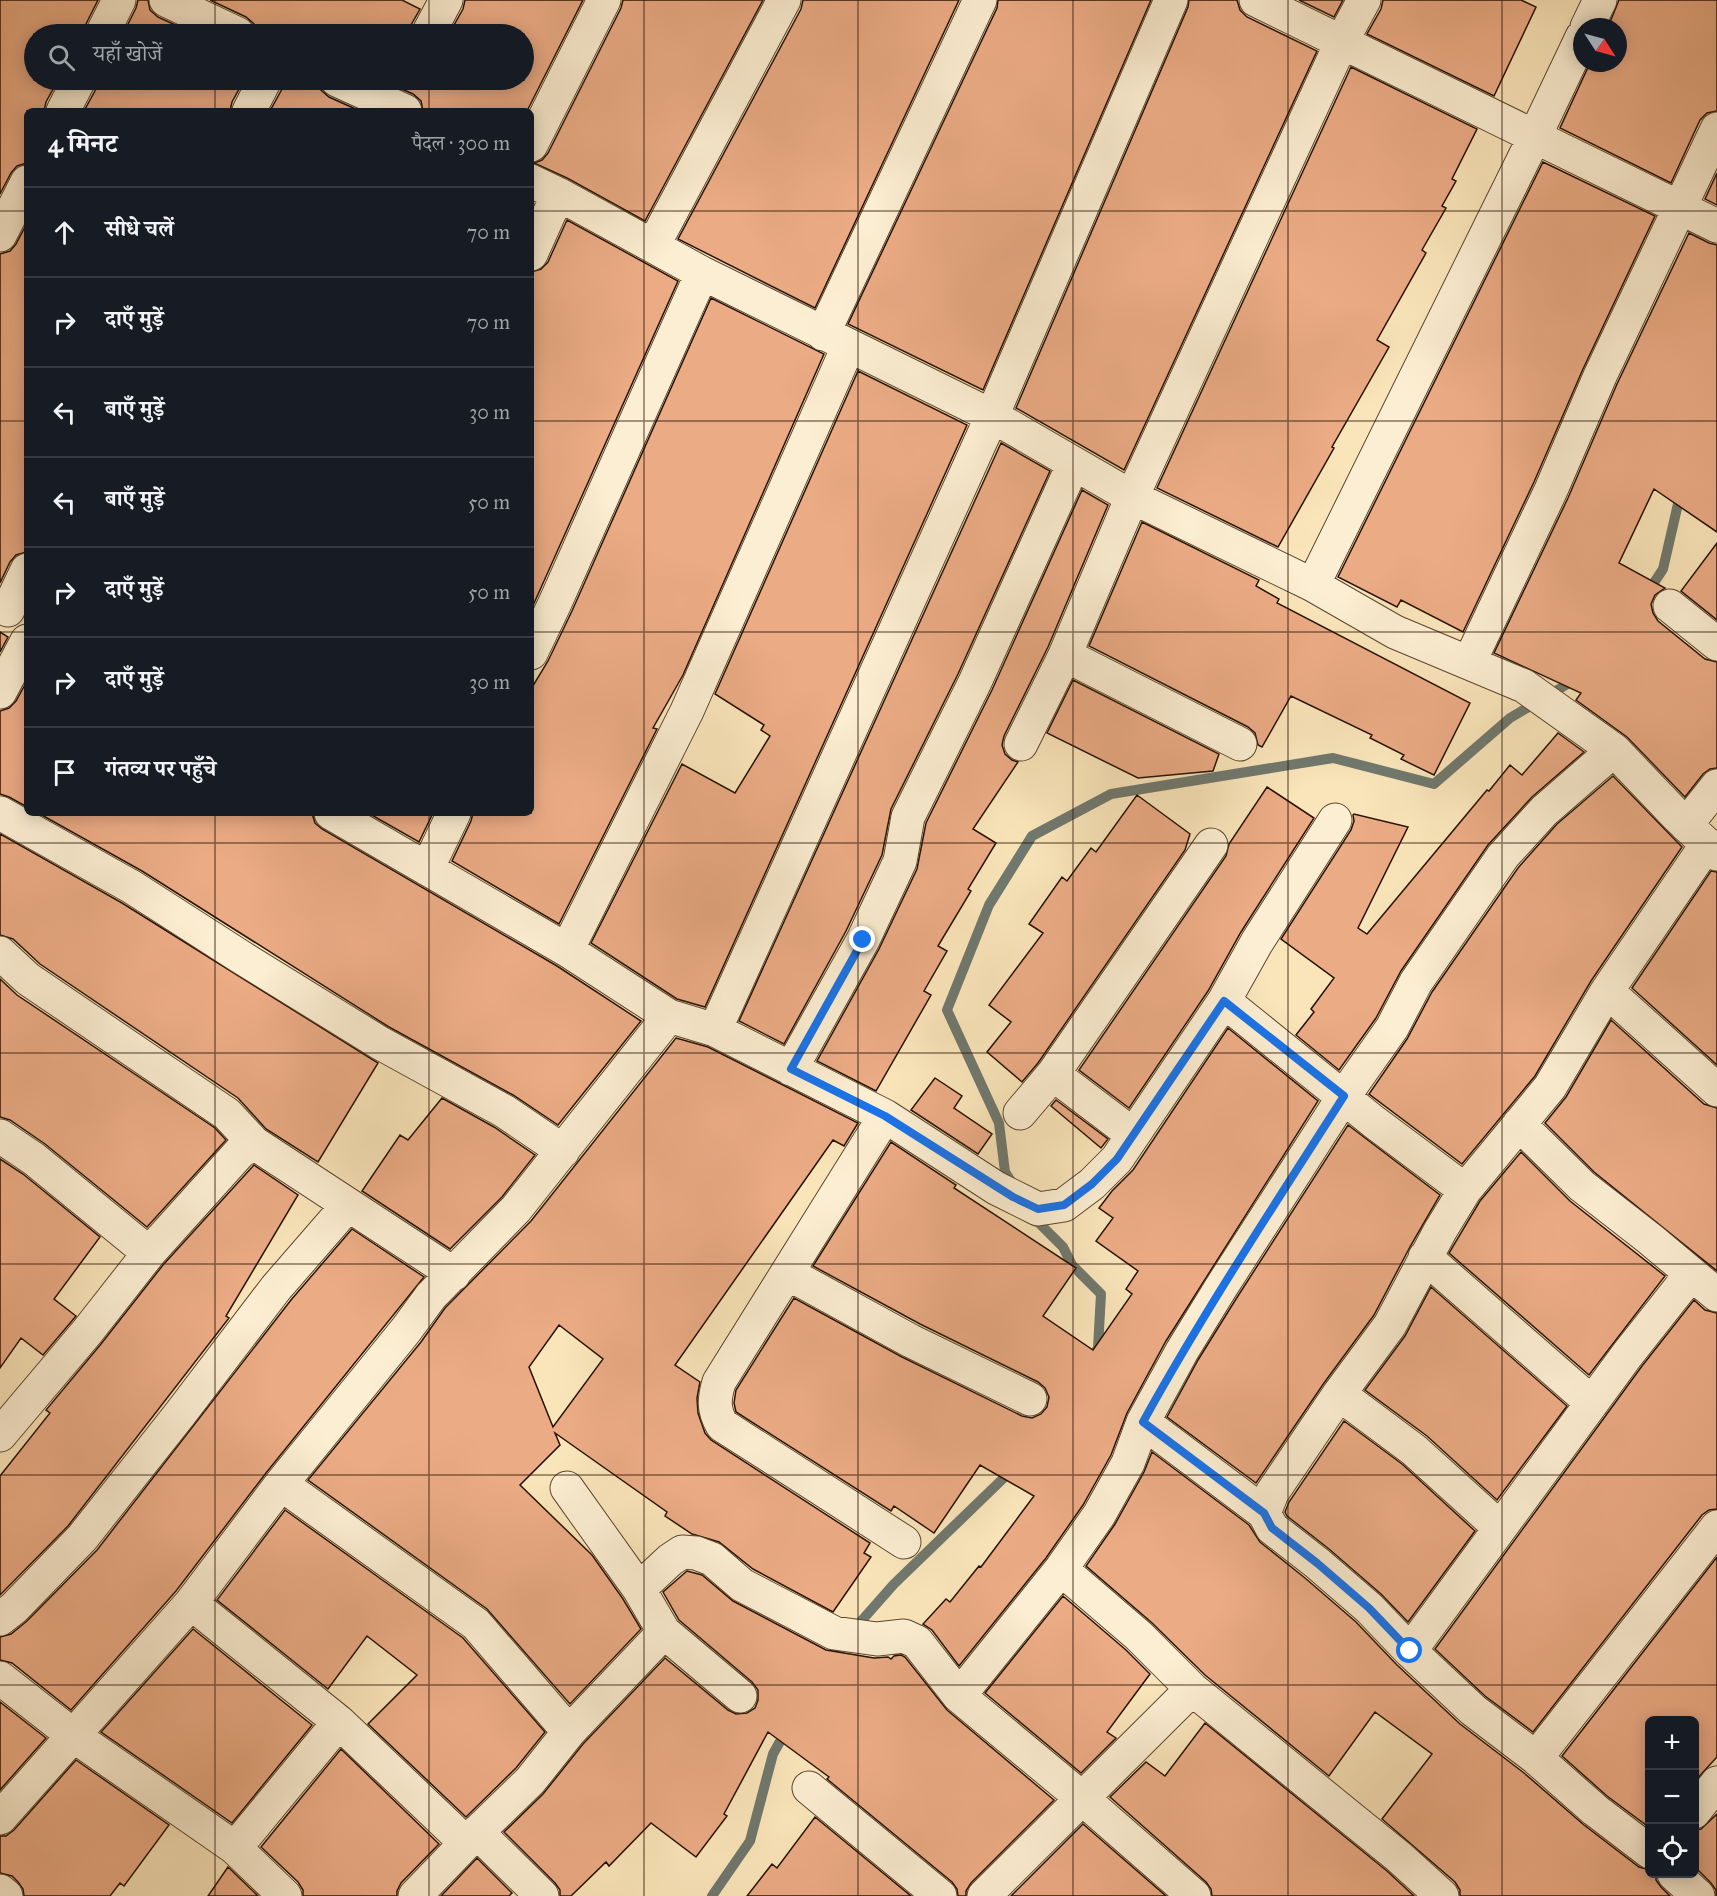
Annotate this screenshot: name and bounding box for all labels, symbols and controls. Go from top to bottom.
north arrow [1573,18,1627,72]
search box [24,24,534,90]
text: यहाँ खोजें [93,40,162,67]
icon: search [45,41,78,74]
text: 4 मिनट [48,127,117,159]
text: पैदल · 300 m [412,131,510,155]
text: सीधे चलें [105,215,174,242]
icon: ahead [48,216,81,249]
text: 70 m [467,220,510,244]
text: दाएँ मुड़ें [105,305,164,332]
icon: right [48,306,81,339]
text: 70 m [467,310,510,334]
text: बाएँ मुड़ें [105,395,164,422]
icon: left [48,396,81,429]
text: 30 m [469,400,510,424]
text: बाएँ मुड़ें [105,485,164,512]
icon: left [48,486,81,519]
text: 50 m [468,490,510,514]
text: दाएँ मुड़ें [105,575,164,602]
icon: right [48,576,81,609]
text: 50 m [468,580,510,604]
text: दाएँ मुड़ें [105,665,164,692]
icon: right [48,666,81,699]
text: 30 m [469,670,510,694]
text: गंतव्य पर पहुँचे [105,755,216,782]
icon: arrive [48,756,81,789]
route end [849,926,875,952]
route start [1396,1637,1422,1663]
map controls [1645,1716,1699,1878]
button: + [1645,1716,1699,1770]
button: − [1645,1770,1699,1824]
button: locate [1645,1824,1699,1878]

